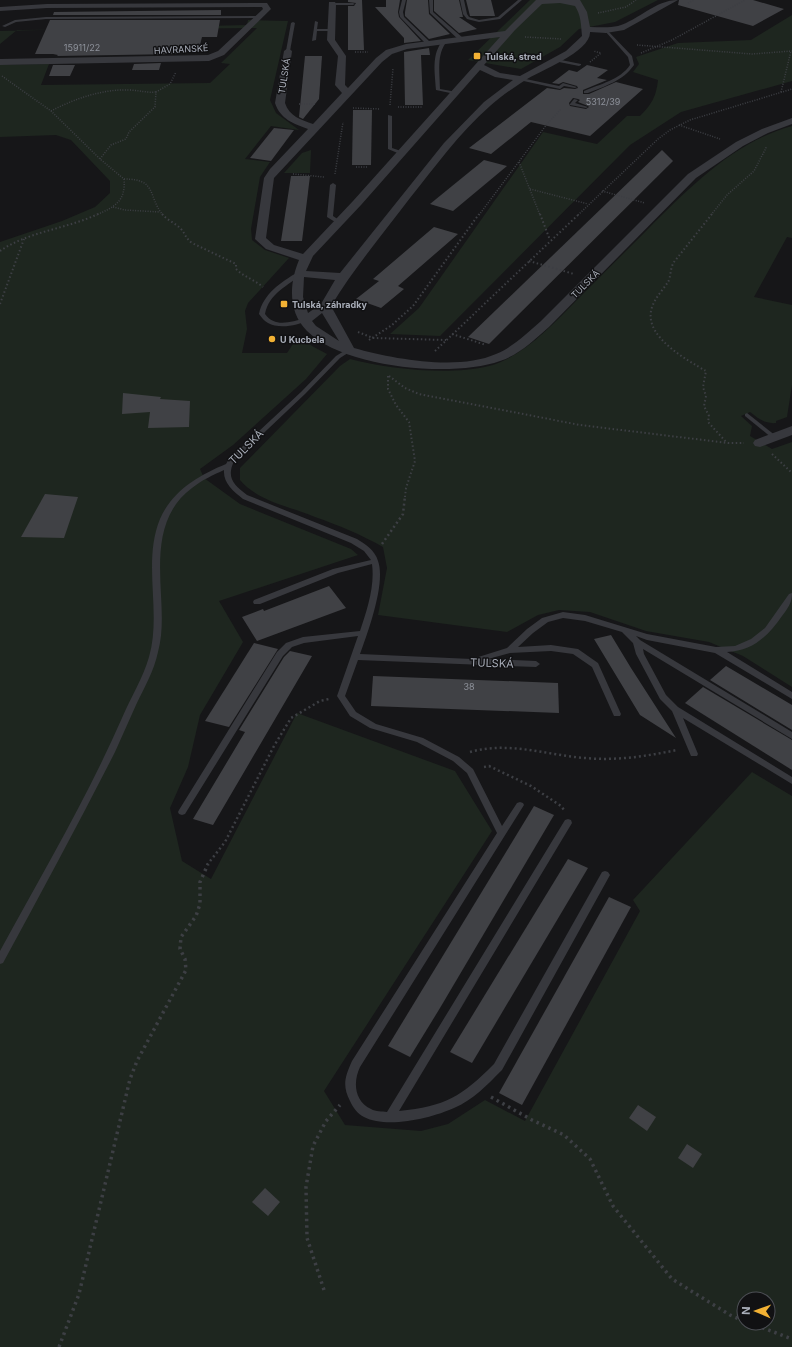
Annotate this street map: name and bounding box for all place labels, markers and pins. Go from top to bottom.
marker: Tulská, stred [472,51,482,61]
place label: Tulská, stred [485,51,542,62]
marker: Tulská, záhradky [279,299,289,309]
place label: Tulská, záhradky [292,299,367,310]
marker: U Kucbela [267,334,277,344]
place label: U Kucbela [280,334,325,345]

